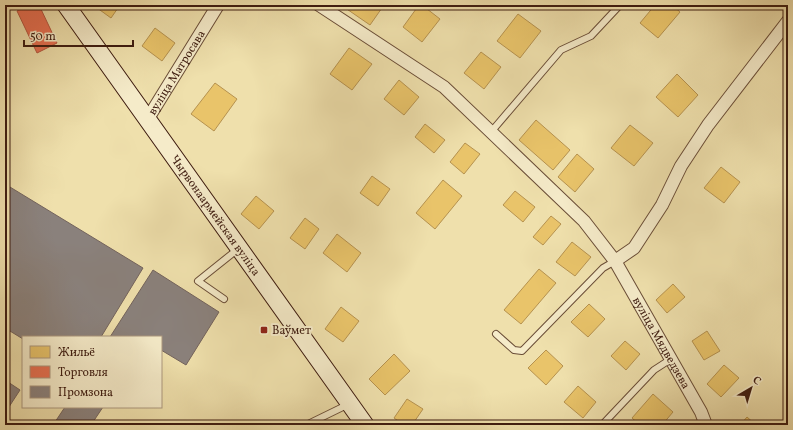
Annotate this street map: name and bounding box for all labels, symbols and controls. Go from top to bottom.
scale bar [24,22,133,48]
street label: вуліца Матросава [145,27,210,118]
text: 50 m [30,29,56,45]
street label: Чырвонаармейская вуліца [166,152,263,279]
street label: вуліца Мядведзева [628,294,693,392]
place label: Ваўмет [272,323,311,339]
marker: Ваўмет [259,325,269,335]
legend [22,336,162,408]
text: Жильё [58,345,95,361]
text: Торговля [58,365,108,381]
north arrow [731,368,771,408]
text: С [749,373,764,389]
text: Промзона [58,385,113,401]

